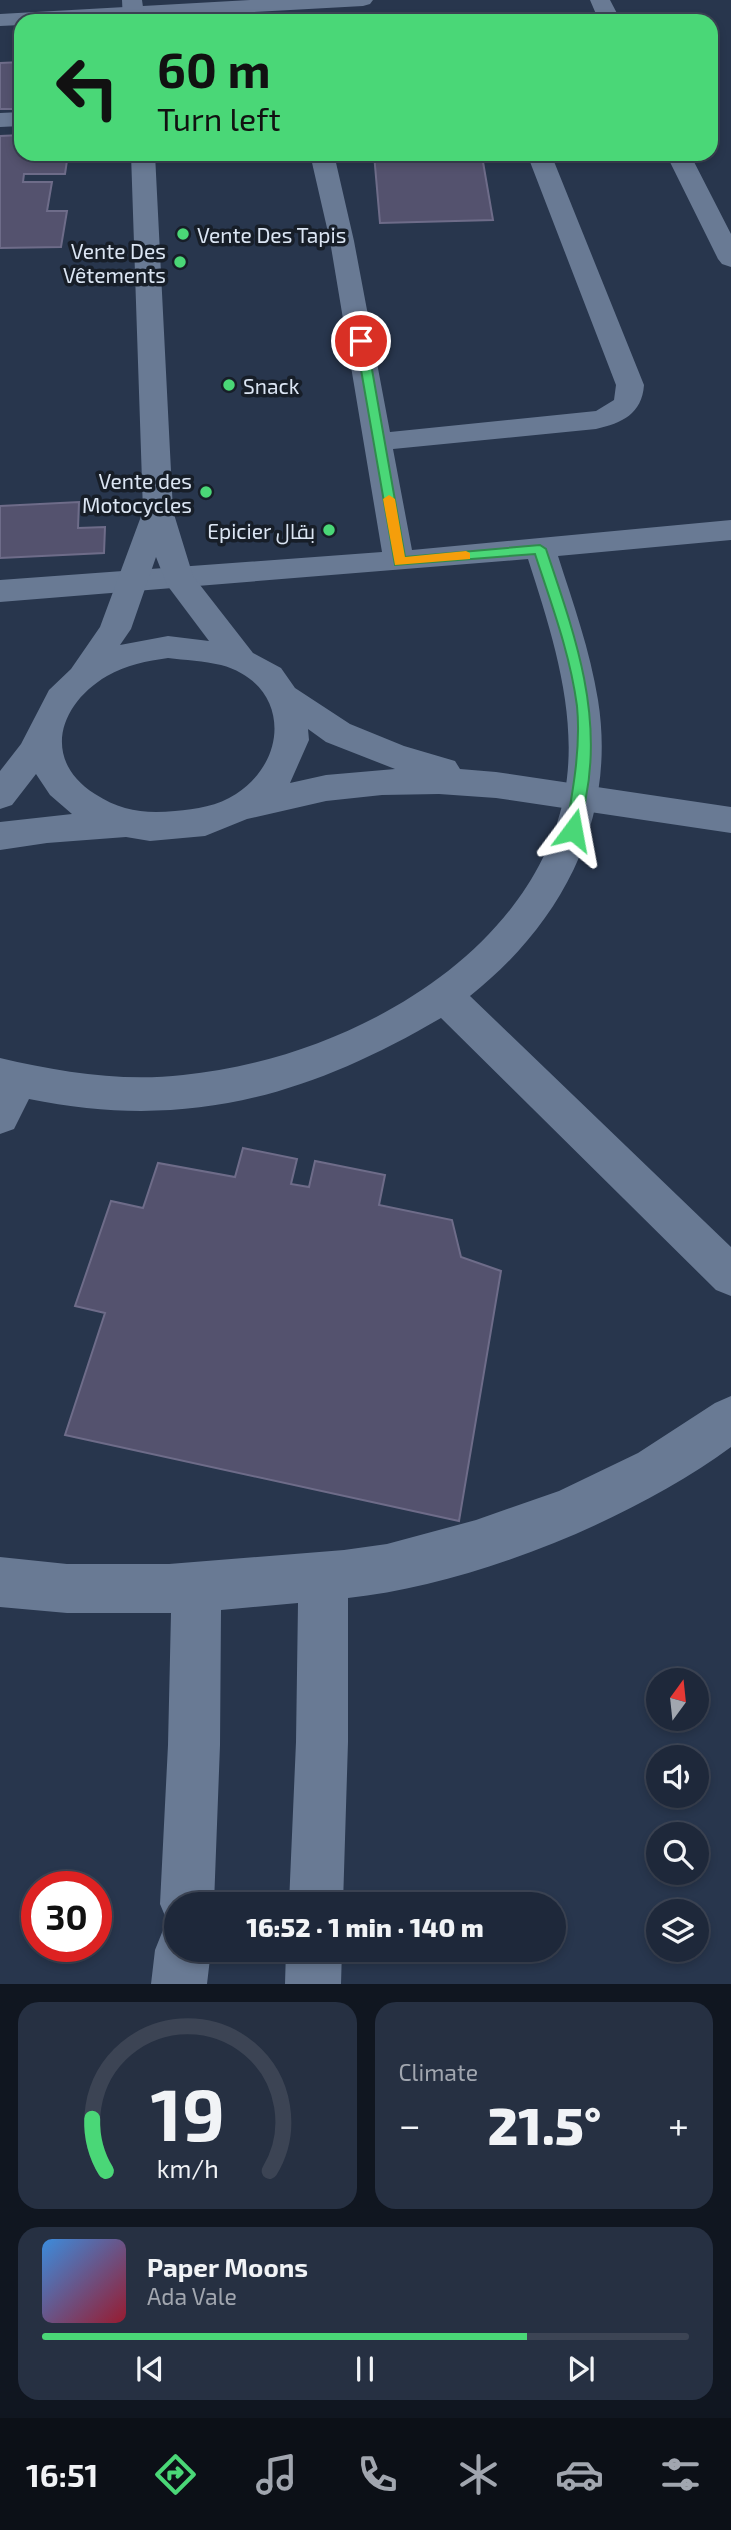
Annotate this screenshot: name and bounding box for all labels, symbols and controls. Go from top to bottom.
text: 60 m [157,39,271,98]
icon: left [42,42,133,133]
text: Turn left [157,99,281,137]
place label: Vente Des Tapis [197,222,346,247]
marker: Vente Des Tapis [175,226,191,242]
place label: Vente Des Vêtements [63,238,166,287]
marker: Vente Des Vêtements [172,254,188,270]
pin [331,311,391,371]
icon: arrive [342,322,380,360]
place label: Snack [243,373,300,398]
marker: Snack [221,377,237,393]
place label: Vente des Motocycles [82,468,192,517]
marker: Vente des Motocycles [198,484,214,500]
place label: Epicier بقال [207,518,315,545]
marker: Epicier بقال [321,522,337,538]
position arrow [536,793,610,867]
north arrow [646,1668,709,1731]
map controls [646,1668,709,1962]
button: sound [646,1745,709,1808]
button: search [646,1822,709,1885]
speed limit sign: 30 [21,1871,112,1962]
button: layers [646,1899,709,1962]
text: 16:52 · 1 min · 140 m [246,1911,484,1942]
text: Climate [399,2058,478,2086]
text: 19 [150,2069,224,2157]
text: 21.5° [487,2093,601,2155]
text: − [399,2101,421,2147]
text: + [668,2101,689,2147]
text: km/h [156,2153,218,2183]
text: Paper Moons [147,2251,308,2282]
text: Ada Vale [147,2282,237,2310]
icon: previous [131,2350,169,2388]
icon: pause [346,2350,384,2388]
icon: next [562,2350,600,2388]
icon: directions [151,2450,200,2499]
icon: music [252,2450,301,2499]
icon: phone [353,2450,402,2499]
icon: climate [454,2450,503,2499]
icon: car [555,2450,604,2499]
icon: filters [656,2450,705,2499]
text: 16:51 [26,2455,98,2493]

